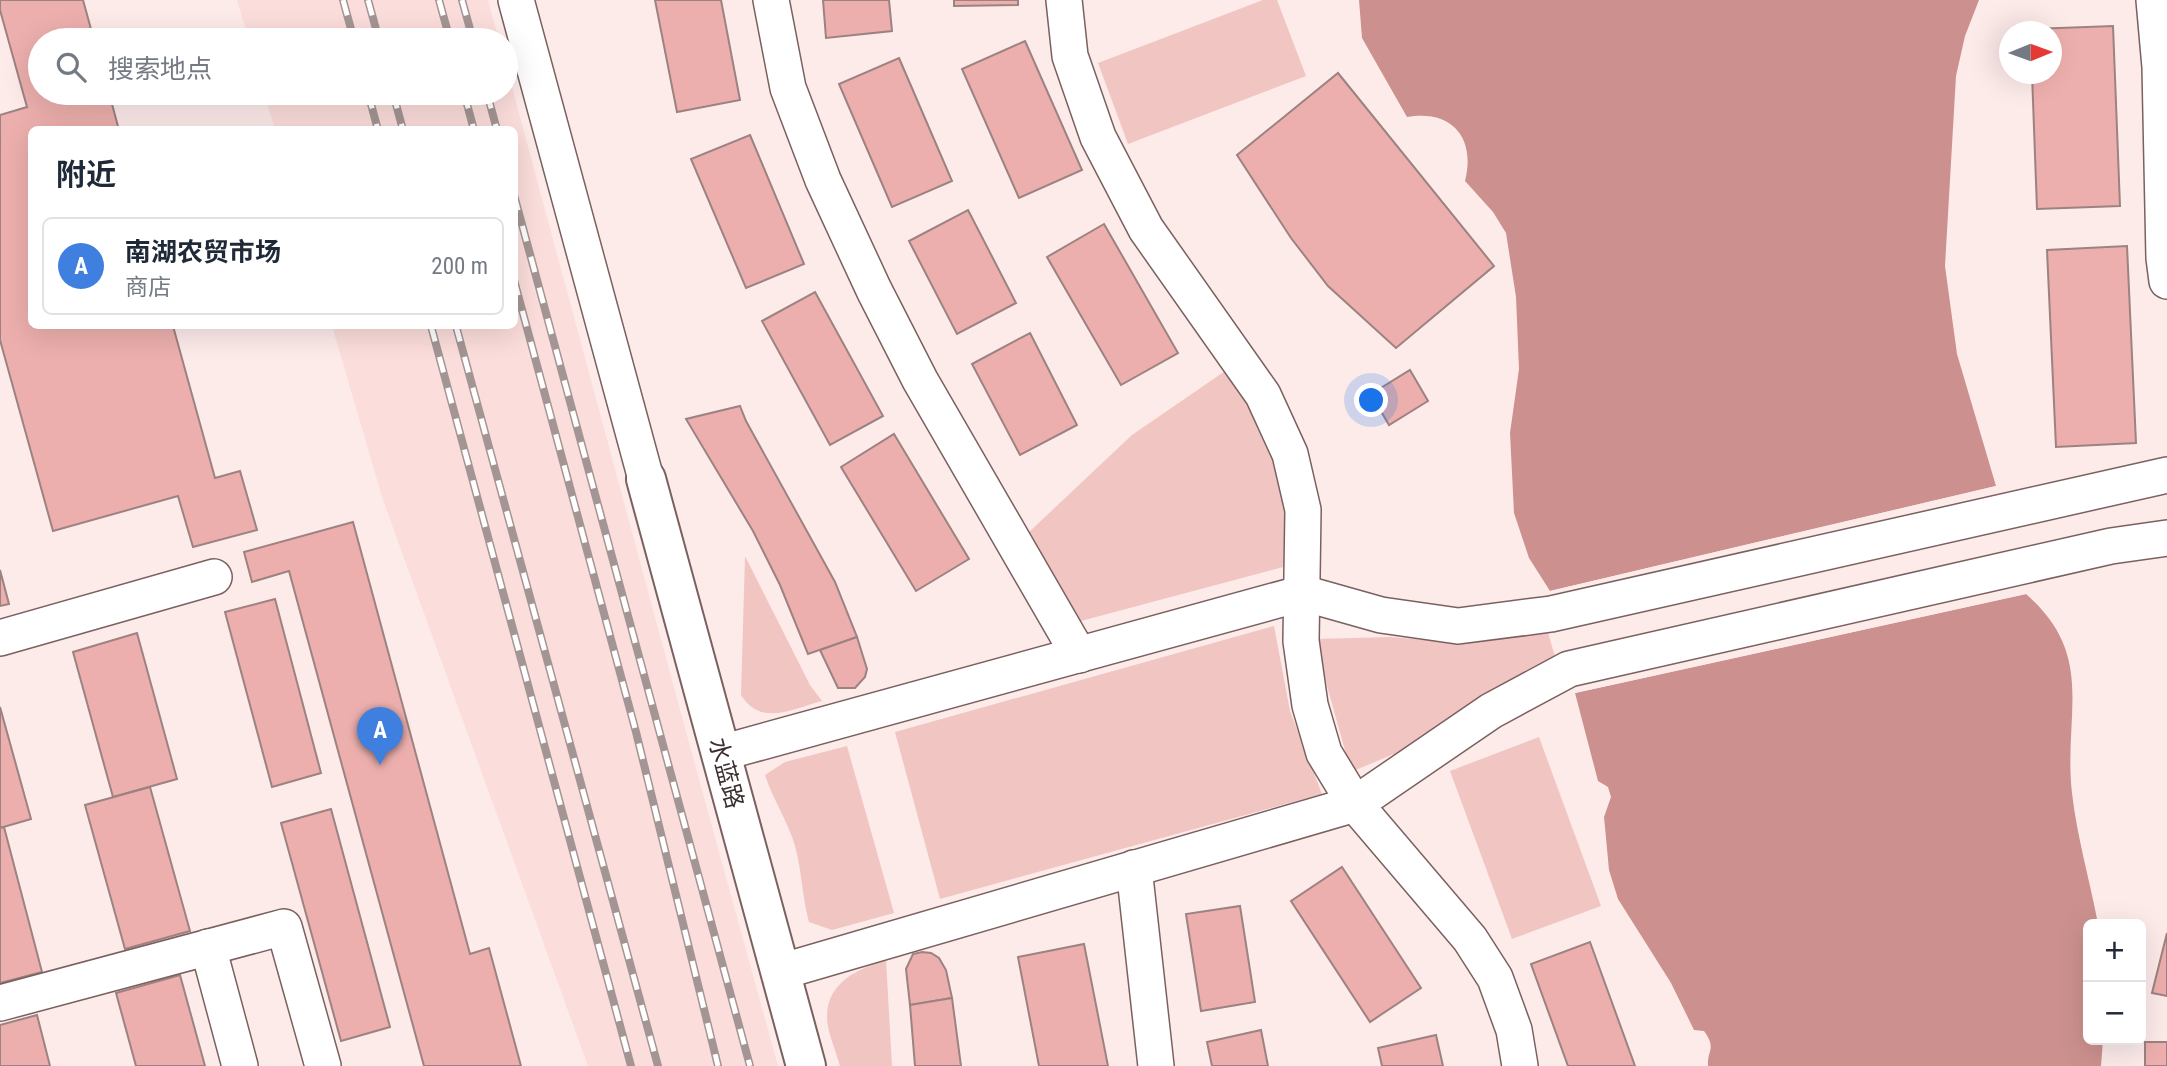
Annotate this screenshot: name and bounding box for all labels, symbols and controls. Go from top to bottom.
north arrow [1999,21,2062,84]
search box [28,28,518,105]
icon: search [52,48,90,86]
text: 搜索地点 [108,54,212,84]
text: 附近 [56,157,116,192]
text: 南湖农贸市场 [125,237,281,267]
text: A [74,253,88,280]
text: 200 m [431,253,488,280]
text: 商店 [125,274,171,301]
your location [1354,383,1388,417]
pin: A [357,707,403,765]
street label: 水蓝路 [703,735,749,811]
map controls [2083,919,2146,1045]
button: + [2083,919,2146,982]
button: − [2083,982,2146,1045]

